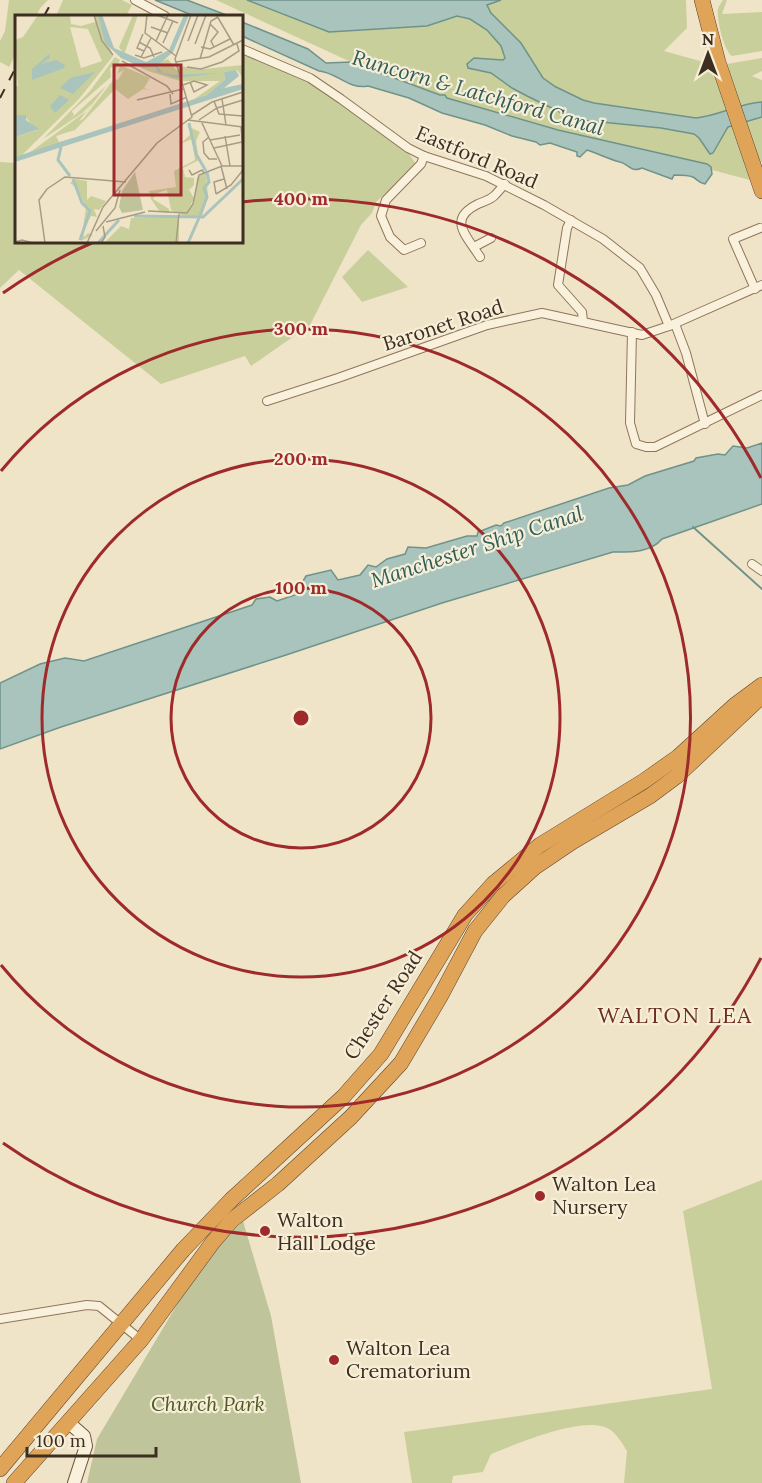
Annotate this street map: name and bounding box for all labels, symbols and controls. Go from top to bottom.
inset map [15,15,243,243]
north arrow [678,24,738,84]
text: N [702,29,714,49]
water label: Runcorn & Latchford Canal [349,44,607,141]
street label: Eastford Road [412,120,542,194]
text: 400 m [274,187,328,210]
street label: Baronet Road [379,293,506,356]
text: 300 m [274,317,329,340]
text: 200 m [274,447,328,470]
water label: Manchester Ship Canal [367,499,586,594]
text: 100 m [275,576,327,599]
centre of rings [291,708,311,728]
street label: Chester Road [338,945,427,1064]
district label: WALTON LEA [597,1001,753,1029]
place label: Walton Lea Nursery [552,1171,656,1219]
marker: Walton Lea Nursery [533,1189,547,1203]
place label: Walton Hall Lodge [277,1207,376,1255]
marker: Walton Hall Lodge [258,1224,272,1238]
place label: Walton Lea Crematorium [346,1335,471,1383]
marker: Walton Lea Crematorium [327,1353,341,1367]
park label: Church Park [151,1391,265,1416]
scale bar [27,1420,156,1458]
text: 100 m [36,1429,86,1452]

